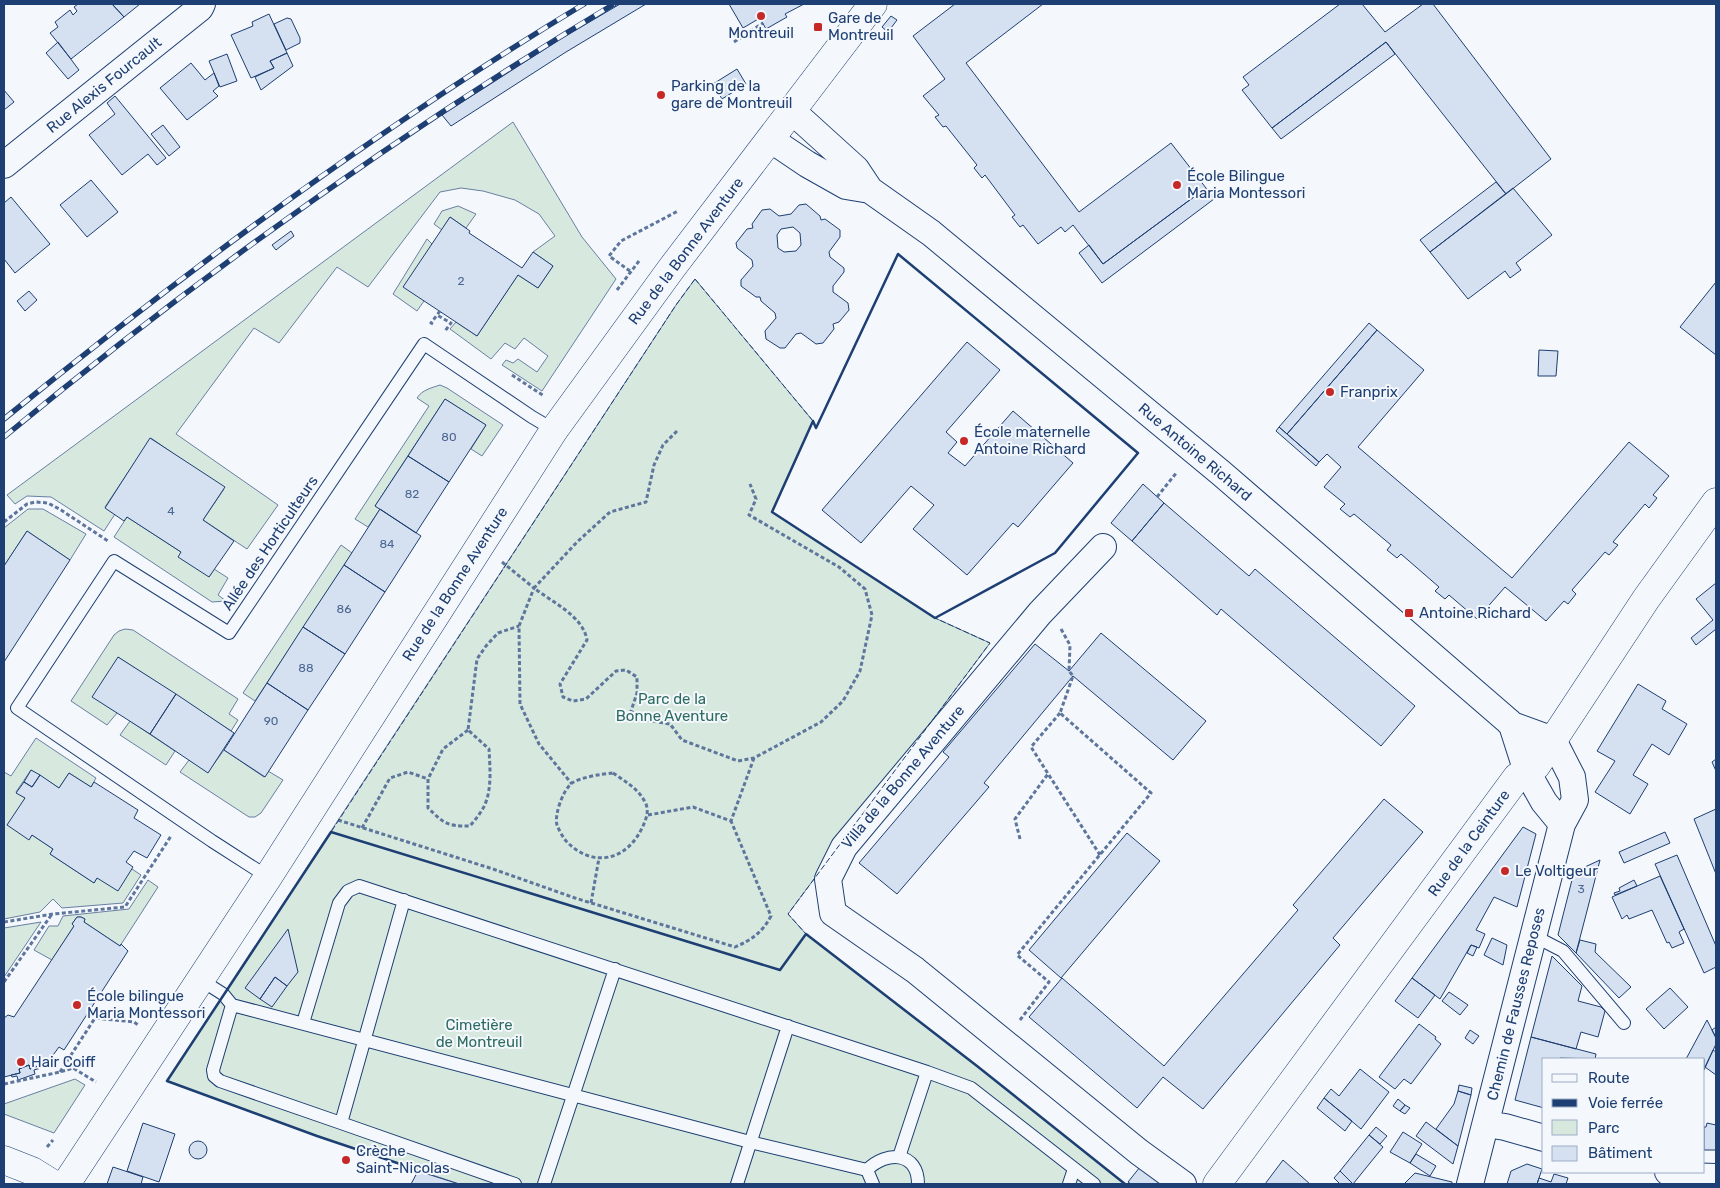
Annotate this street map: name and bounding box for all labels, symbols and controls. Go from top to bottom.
place label: Gare de Montreuil [828,9,894,44]
marker: Montreuil [755,10,767,22]
marker: Gare de Montreuil [812,21,824,33]
place label: Montreuil [728,24,794,42]
street label: Rue Alexis Fourcault [43,33,165,137]
place label: Parking de la gare de Montreuil [671,77,793,112]
marker: Parking de la gare de Montreuil [655,89,667,101]
place label: École Bilingue Maria Montessori [1187,167,1305,202]
street label: Rue de la Bonne Aventure [625,174,747,328]
marker: École Bilingue Maria Montessori [1171,179,1183,191]
house number: 2 [457,274,465,288]
place label: Franprix [1340,383,1398,401]
marker: Franprix [1324,386,1336,398]
street label: Rue Antoine Richard [1135,399,1255,505]
place label: École maternelle Antoine Richard [974,423,1090,458]
house number: 80 [441,430,457,444]
marker: École maternelle Antoine Richard [958,435,970,447]
street label: Allée des Horticulteurs [218,472,322,614]
house number: 82 [405,487,419,501]
house number: 4 [167,504,175,518]
street label: Rue de la Bonne Aventure [398,504,512,664]
house number: 84 [379,537,395,551]
house number: 86 [337,602,351,616]
place label: Antoine Richard [1419,604,1531,622]
marker: Antoine Richard [1403,607,1415,619]
house number: 88 [298,661,314,675]
park label: Parc de la Bonne Aventure [616,690,728,725]
street label: Villa de la Bonne Aventure [838,702,968,852]
house number: 90 [264,714,278,728]
street label: Rue de la Ceinture [1424,786,1514,900]
place label: Le Voltigeur [1515,862,1598,880]
marker: Le Voltigeur [1499,865,1511,877]
house number: 3 [1577,882,1585,896]
street label: Chemin de Fausses Reposes [1483,905,1549,1102]
place label: École bilingue Maria Montessori [87,987,205,1022]
marker: École bilingue Maria Montessori [71,999,83,1011]
park label: Cimetière de Montreuil [436,1016,522,1051]
place label: Hair Coiff [31,1053,96,1071]
marker: Hair Coiff [15,1056,27,1068]
legend [1542,1058,1705,1173]
text: Route [1588,1069,1630,1087]
text: Voie ferrée [1588,1094,1663,1112]
text: Parc [1588,1119,1620,1137]
place label: Crèche Saint-Nicolas [356,1142,450,1177]
text: Bâtiment [1588,1144,1652,1162]
marker: Crèche Saint-Nicolas [340,1154,352,1166]

